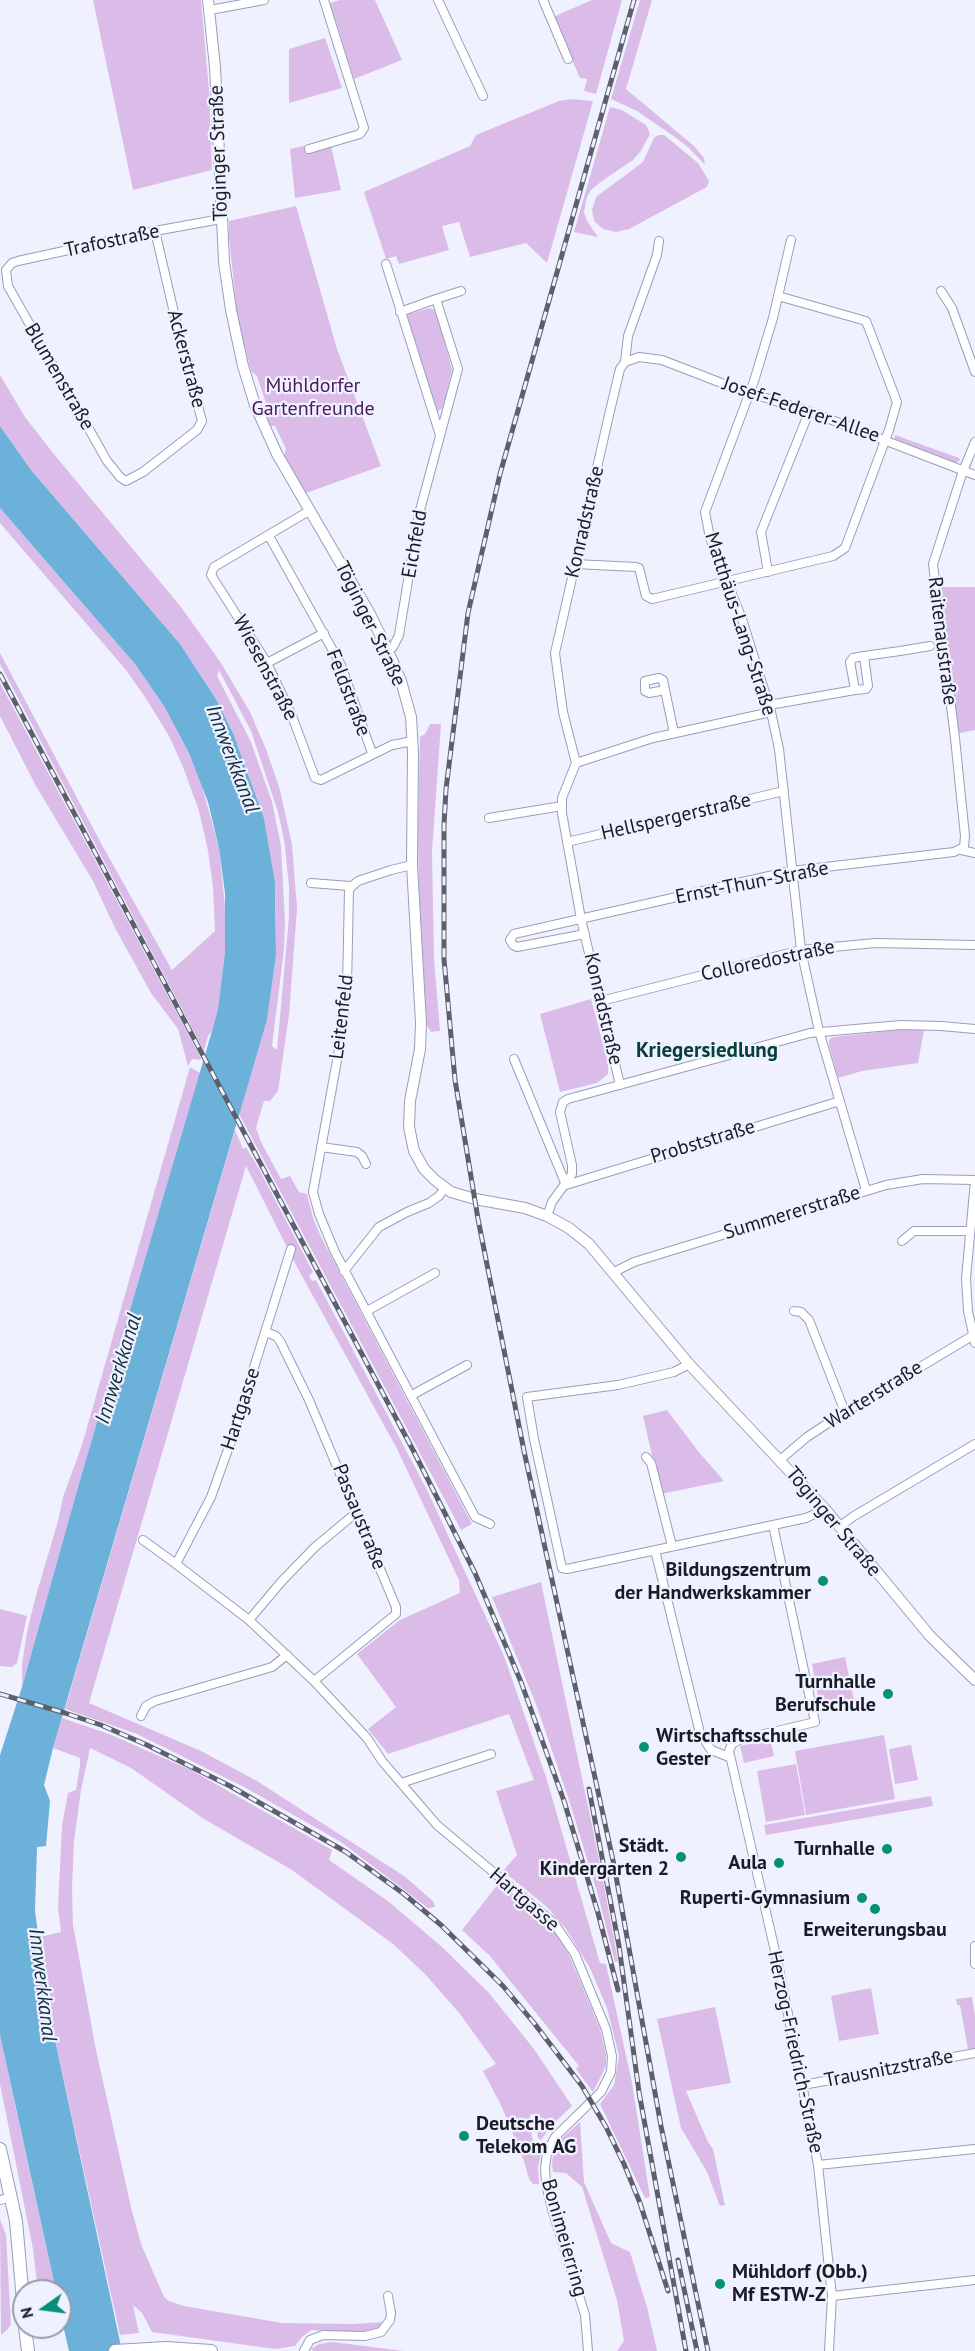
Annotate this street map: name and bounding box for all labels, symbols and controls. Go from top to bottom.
street label: Töginger Straße [205,85,233,221]
street label: Trafostraße [62,219,162,263]
street label: Ackerstraße [161,307,211,411]
street label: Blumenstraße [19,319,99,435]
street label: Josef-Federer-Allee [719,372,883,448]
park label: Mühldorfer Gartenfreunde [251,374,375,421]
street label: Konradstraße [560,464,610,580]
street label: Eichfeld [397,508,433,580]
street label: Matthäus-Lang-Straße [699,529,781,719]
street label: Töginger Straße [329,558,411,690]
street label: Raitenaustraße [922,575,962,707]
street label: Wiesenstraße [227,611,303,725]
street label: Feldstraße [320,646,376,740]
water label: Innwerkkanal [200,701,264,817]
street label: Hellspergerstraße [599,788,753,846]
street label: Ernst-Thun-Straße [673,856,831,910]
street label: Colloredostraße [699,935,837,987]
street label: Konradstraße [578,951,628,1067]
street label: Leitenfeld [325,973,359,1061]
district label: Kriegersiedlung [636,1038,778,1064]
street label: Probststraße [648,1115,758,1169]
street label: Summererstraße [721,1181,863,1245]
water label: Innwerkkanal [90,1311,148,1427]
street label: Warterstraße [821,1356,927,1434]
street label: Hartgasse [216,1365,266,1453]
street label: Passaustraße [327,1461,391,1573]
street label: Töginger Straße [780,1462,886,1582]
place label: Bildungszentrum der Handwerkskammer [615,1558,811,1605]
marker: Bildungszentrum der Handwerkskammer [816,1574,830,1588]
place label: Turnhalle Berufschule [775,1670,876,1717]
marker: Turnhalle Berufschule [881,1687,895,1701]
place label: Wirtschaftsschule Gester [656,1724,808,1771]
marker: Wirtschaftsschule Gester [637,1740,651,1754]
place label: Städt. Kindergarten 2 [540,1834,669,1881]
place label: Turnhalle [794,1837,875,1861]
marker: Turnhalle [880,1842,894,1856]
marker: Städt. Kindergarten 2 [674,1850,688,1864]
place label: Aula [728,1851,767,1875]
marker: Aula [772,1856,786,1870]
street label: Hartgasse [484,1863,564,1937]
place label: Ruperti-Gymnasium [680,1886,850,1910]
marker: Ruperti-Gymnasium [855,1891,869,1905]
marker: Erweiterungsbau [868,1902,882,1916]
place label: Erweiterungsbau [803,1918,947,1942]
water label: Innwerkkanal [23,1927,61,2043]
street label: Herzog-Friedrich-Straße [762,1948,828,2156]
street label: Trausnitzstraße [822,2045,956,2093]
place label: Deutsche Telekom AG [476,2112,576,2159]
marker: Deutsche Telekom AG [457,2129,471,2143]
street label: Bonimeierring [536,2176,592,2300]
place label: Mühldorf (Obb.) Mf ESTW-Z [732,2260,868,2307]
marker: Mühldorf (Obb.) Mf ESTW-Z [713,2277,727,2291]
north arrow [12,2279,72,2339]
text: N [16,2305,37,2320]

